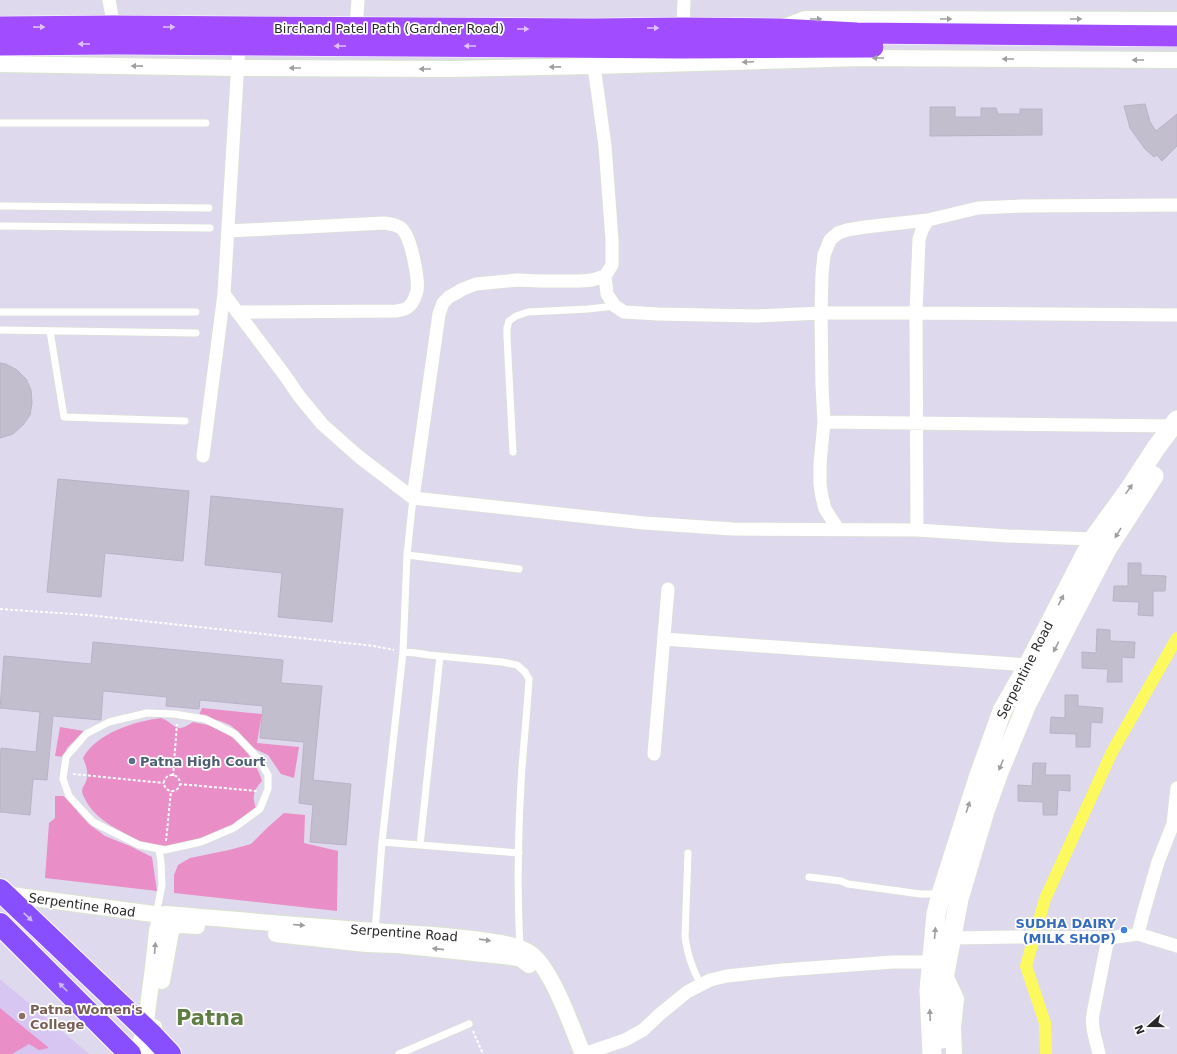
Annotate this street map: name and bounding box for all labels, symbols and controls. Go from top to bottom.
one-way arrow [810,16,823,22]
one-way arrow [940,16,953,22]
one-way arrow [1070,16,1083,22]
street label: Birchand Patel Path (Gardner Road) [274,21,504,36]
one-way arrow [33,24,46,30]
one-way arrow [163,24,176,30]
one-way arrow [647,25,659,32]
one-way arrow [517,26,530,32]
one-way arrow [77,41,90,47]
one-way arrow [333,43,346,49]
one-way arrow [463,43,476,49]
one-way arrow [871,55,884,61]
one-way arrow [1001,56,1014,62]
one-way arrow [1131,57,1144,63]
one-way arrow [742,58,754,65]
one-way arrow [130,63,143,69]
one-way arrow [548,64,561,70]
one-way arrow [288,65,301,71]
one-way arrow [418,66,431,72]
one-way arrow [1125,484,1133,495]
one-way arrow [1114,527,1121,539]
one-way arrow [1058,594,1065,606]
street label: Serpentine Road [994,619,1056,721]
one-way arrow [1053,641,1059,653]
place label: Patna High Court [140,754,266,769]
marker: Patna High Court [127,756,137,766]
one-way arrow [998,760,1004,772]
one-way arrow [966,801,972,813]
street label: Serpentine Road [28,890,136,920]
one-way arrow [23,913,33,922]
place label: SUDHA DAIRY (MILK SHOP) [1015,916,1117,946]
one-way arrow [293,922,305,928]
street label: Serpentine Road [350,922,458,944]
marker: SUDHA DAIRY (MILK SHOP) [1119,925,1129,935]
one-way arrow [931,927,938,939]
one-way arrow [479,937,491,943]
one-way arrow [152,942,158,954]
one-way arrow [432,946,444,952]
one-way arrow [58,982,68,992]
place label: Patna Women's College [30,1002,143,1032]
district label: Patna [176,1006,244,1030]
north arrow [1129,1006,1169,1046]
one-way arrow [927,1008,933,1021]
marker: Patna Women's College [17,1011,27,1021]
text: N [1132,1023,1148,1036]

